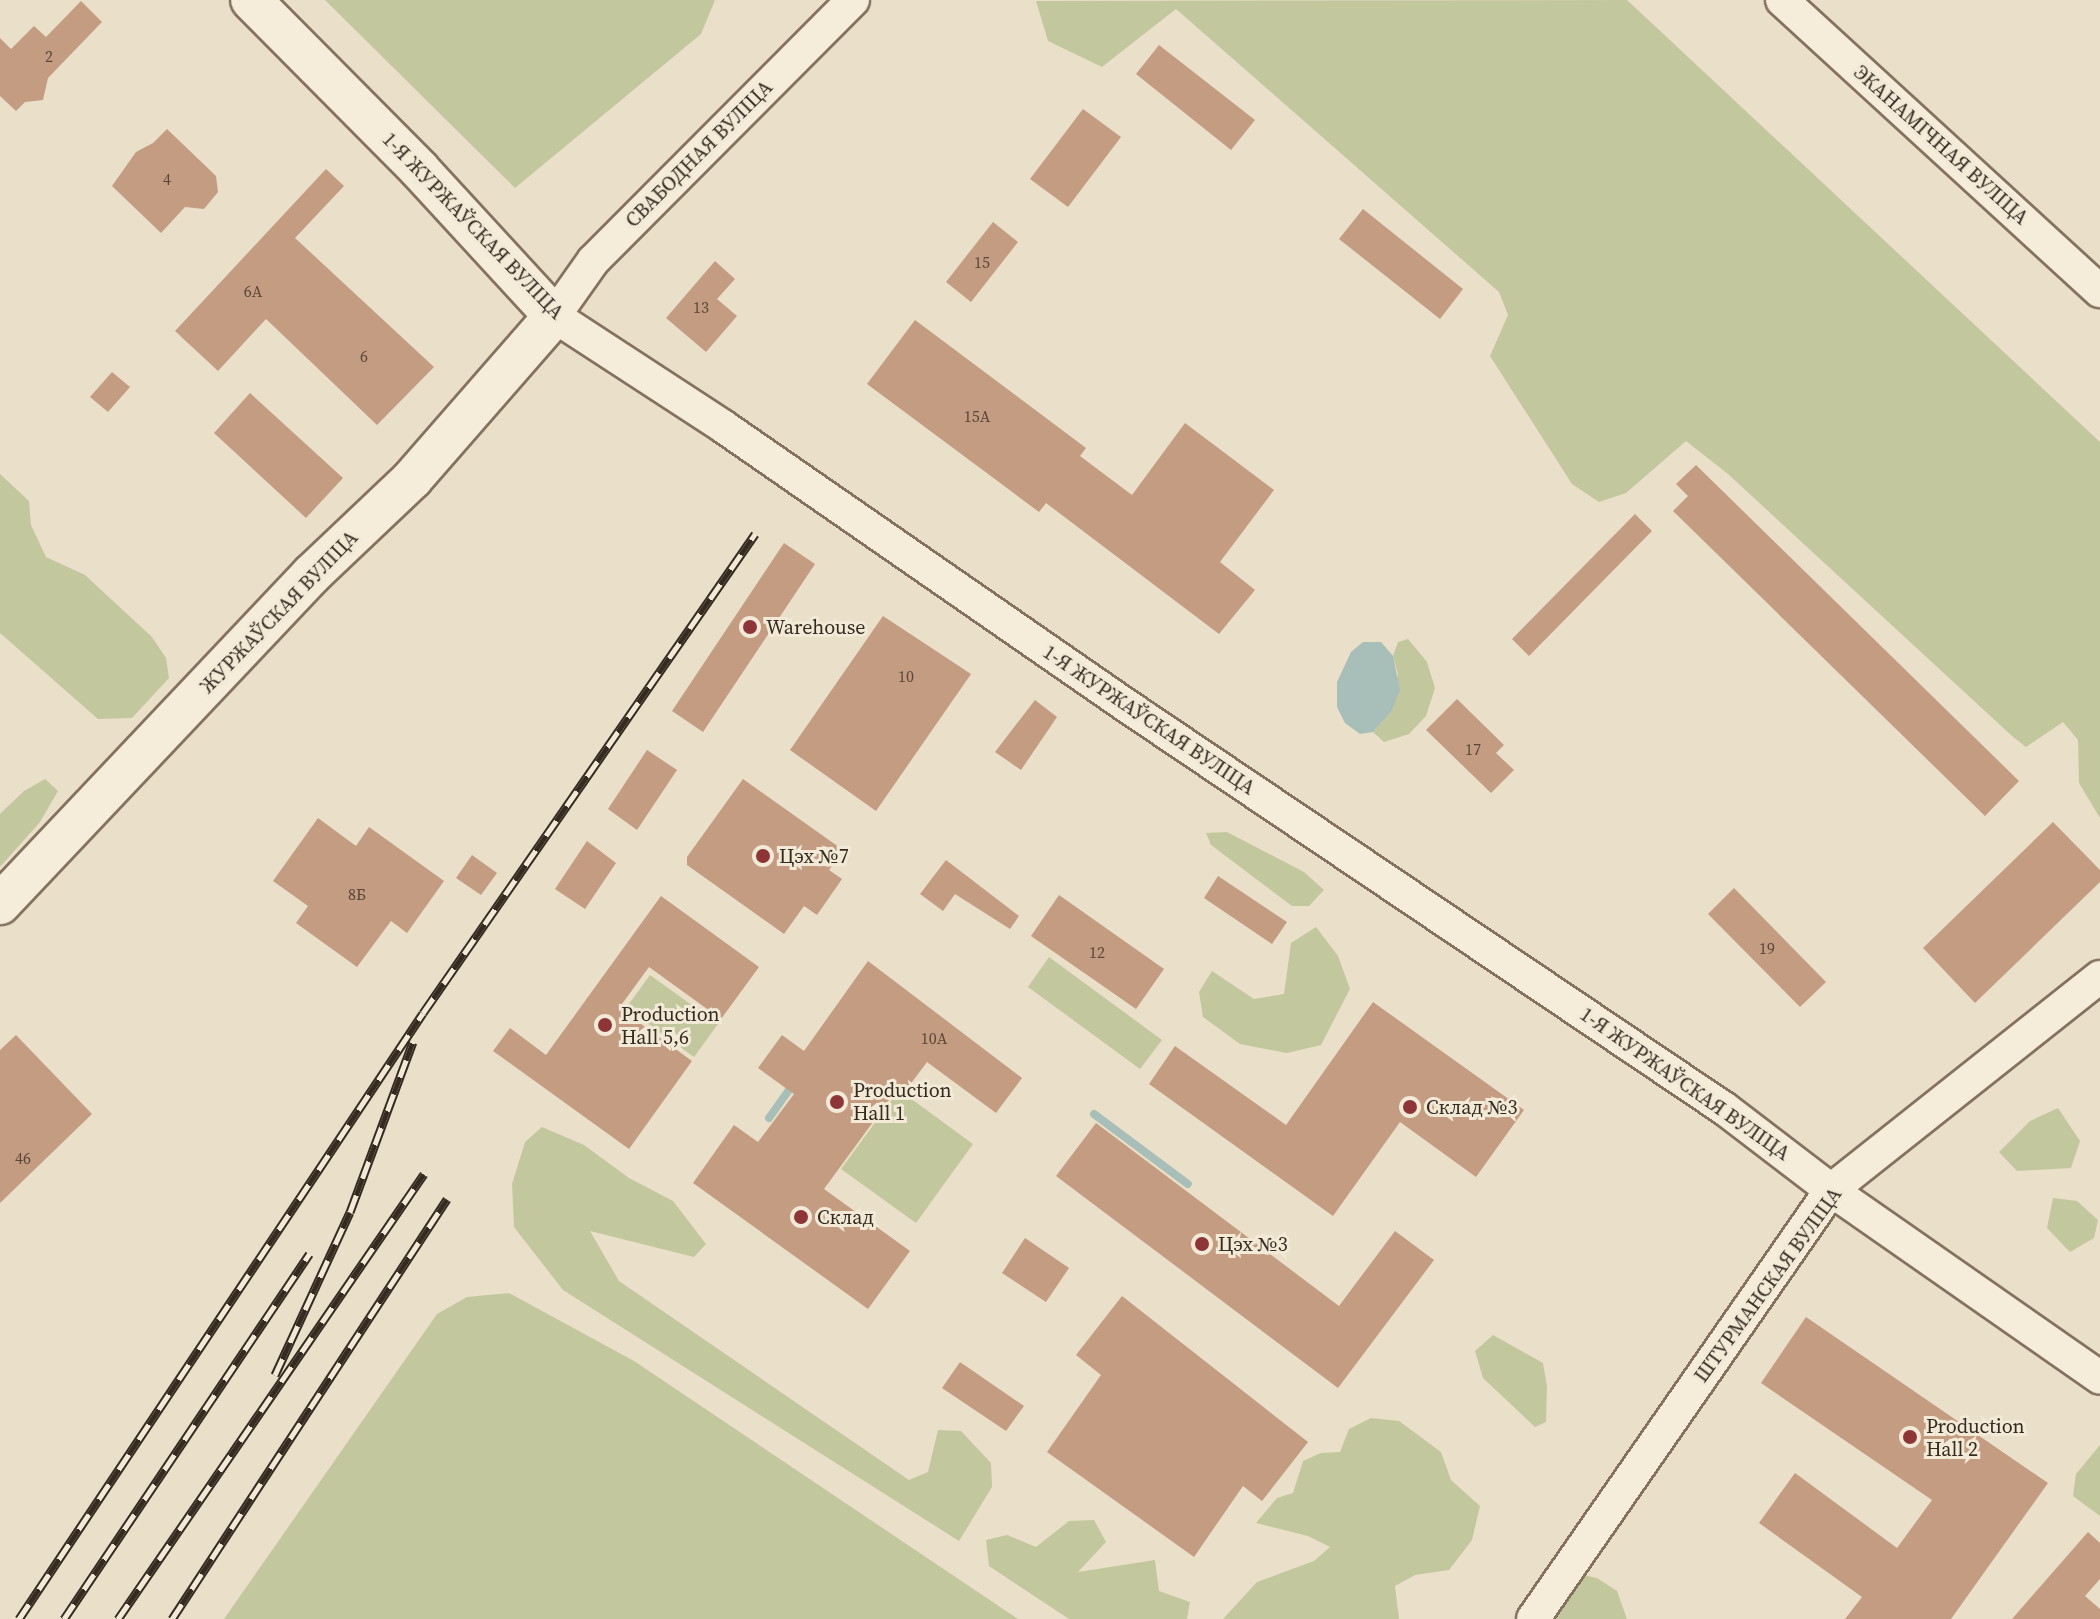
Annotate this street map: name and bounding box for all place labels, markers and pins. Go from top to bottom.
place label: Warehouse [766,615,866,639]
marker: Warehouse [741,618,759,636]
place label: Цэх №7 [779,844,849,868]
marker: Цэх №7 [754,847,772,865]
place label: Production Hall 5,6 [621,1002,720,1049]
marker: Production Hall 5,6 [596,1016,614,1034]
place label: Production Hall 1 [853,1078,952,1125]
marker: Production Hall 1 [828,1093,846,1111]
place label: Склад №3 [1426,1095,1518,1119]
marker: Склад №3 [1401,1098,1419,1116]
place label: Склад [817,1205,874,1229]
marker: Склад [792,1208,810,1226]
place label: Цэх №3 [1218,1232,1288,1256]
marker: Цэх №3 [1193,1235,1211,1253]
place label: Production Hall 2 [1926,1414,2025,1461]
marker: Production Hall 2 [1901,1428,1919,1446]

